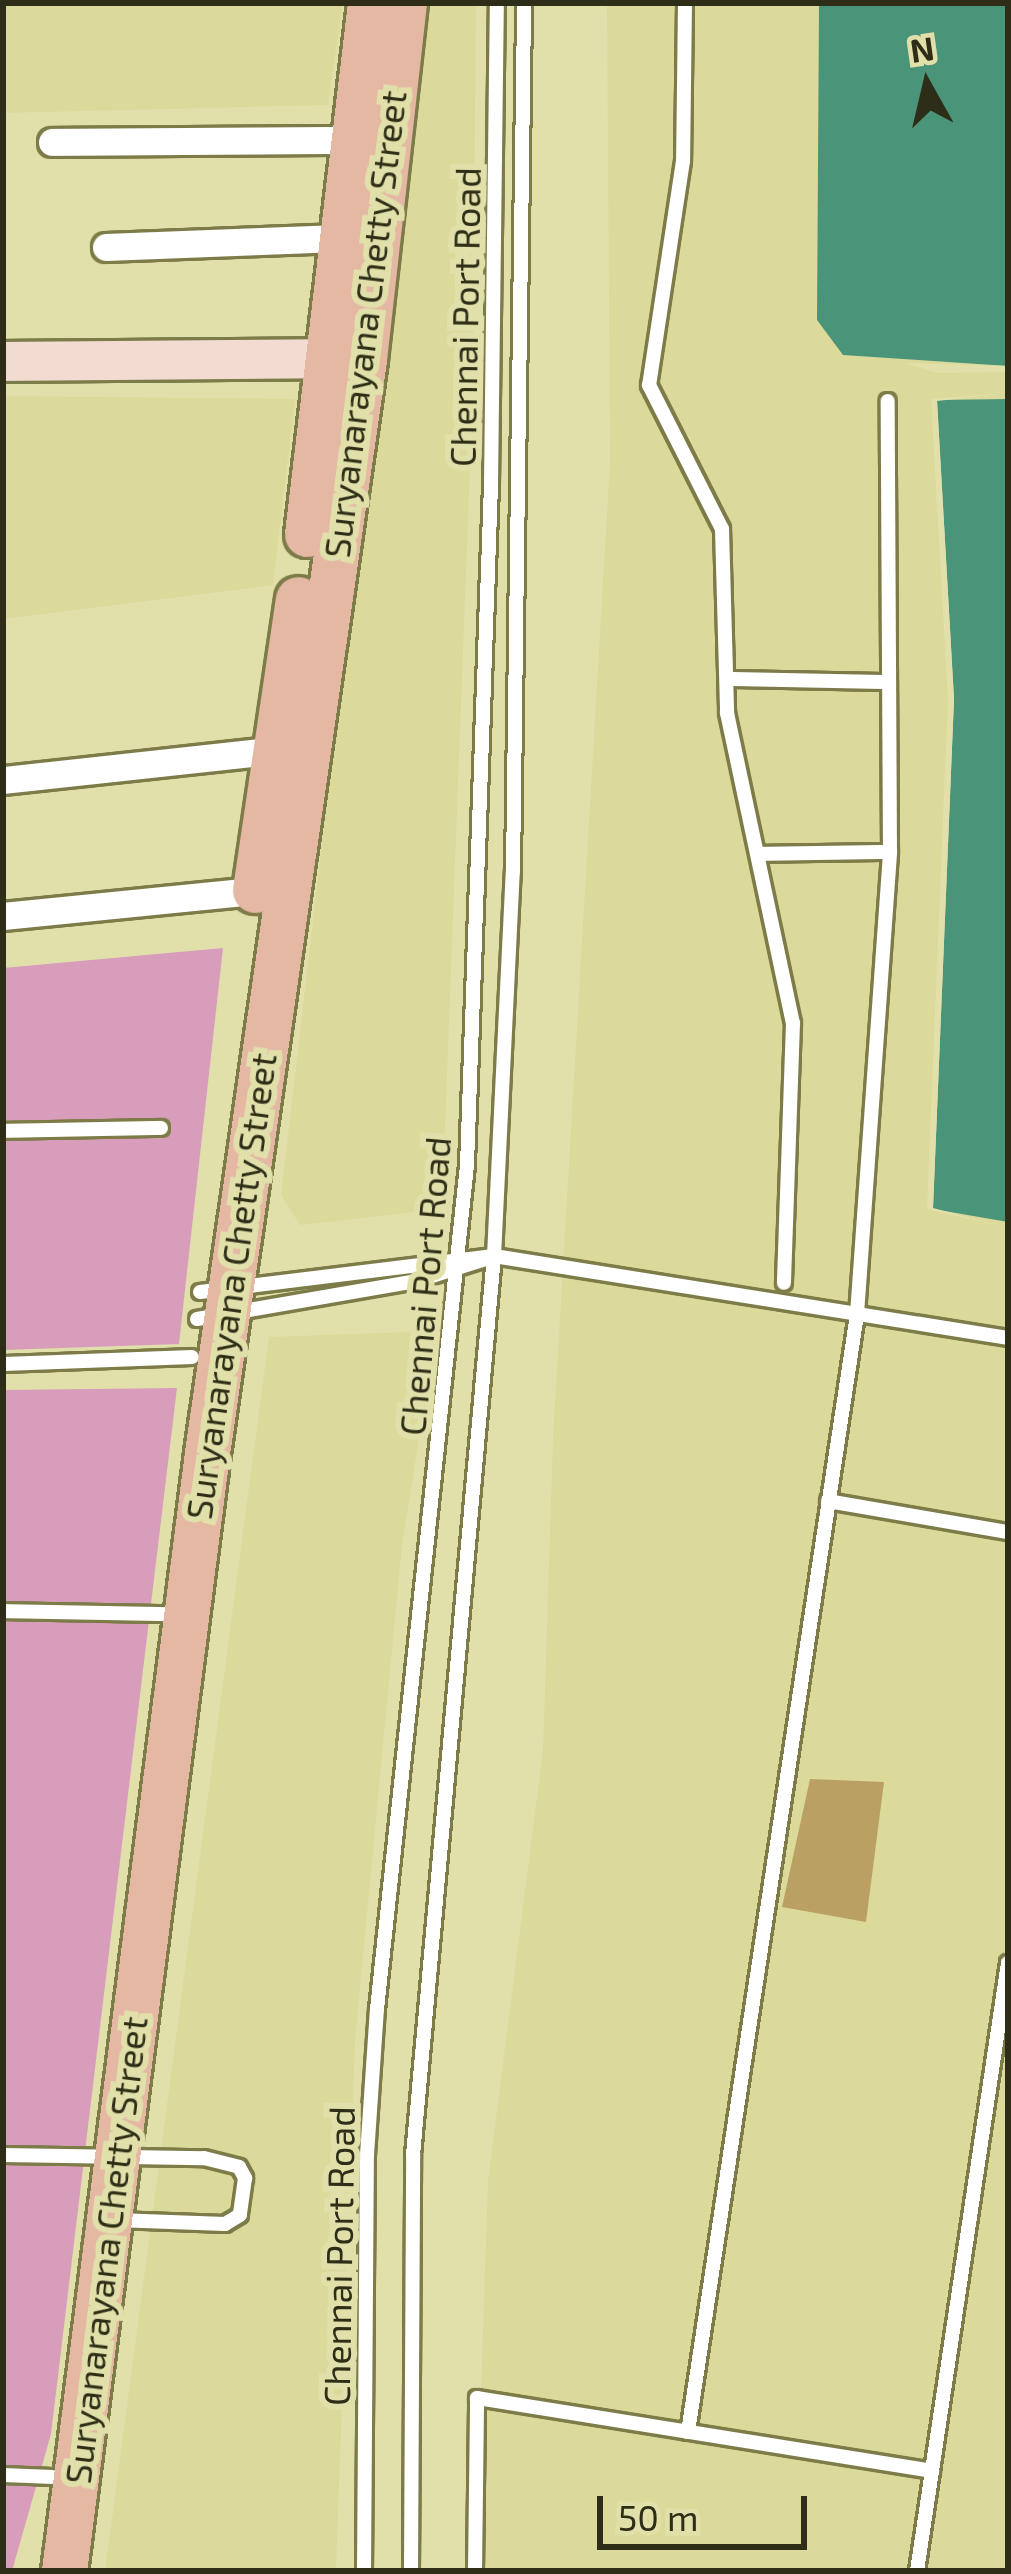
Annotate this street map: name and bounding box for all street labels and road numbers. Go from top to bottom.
street label: Suryanarayana Chetty Street [314,87,414,561]
street label: Chennai Port Road [440,167,488,467]
street label: Suryanarayana Chetty Street [176,1050,284,1522]
street label: Chennai Port Road [389,1135,459,1437]
street label: Suryanarayana Chetty Street [55,2013,155,2487]
street label: Chennai Port Road [314,2106,362,2406]

